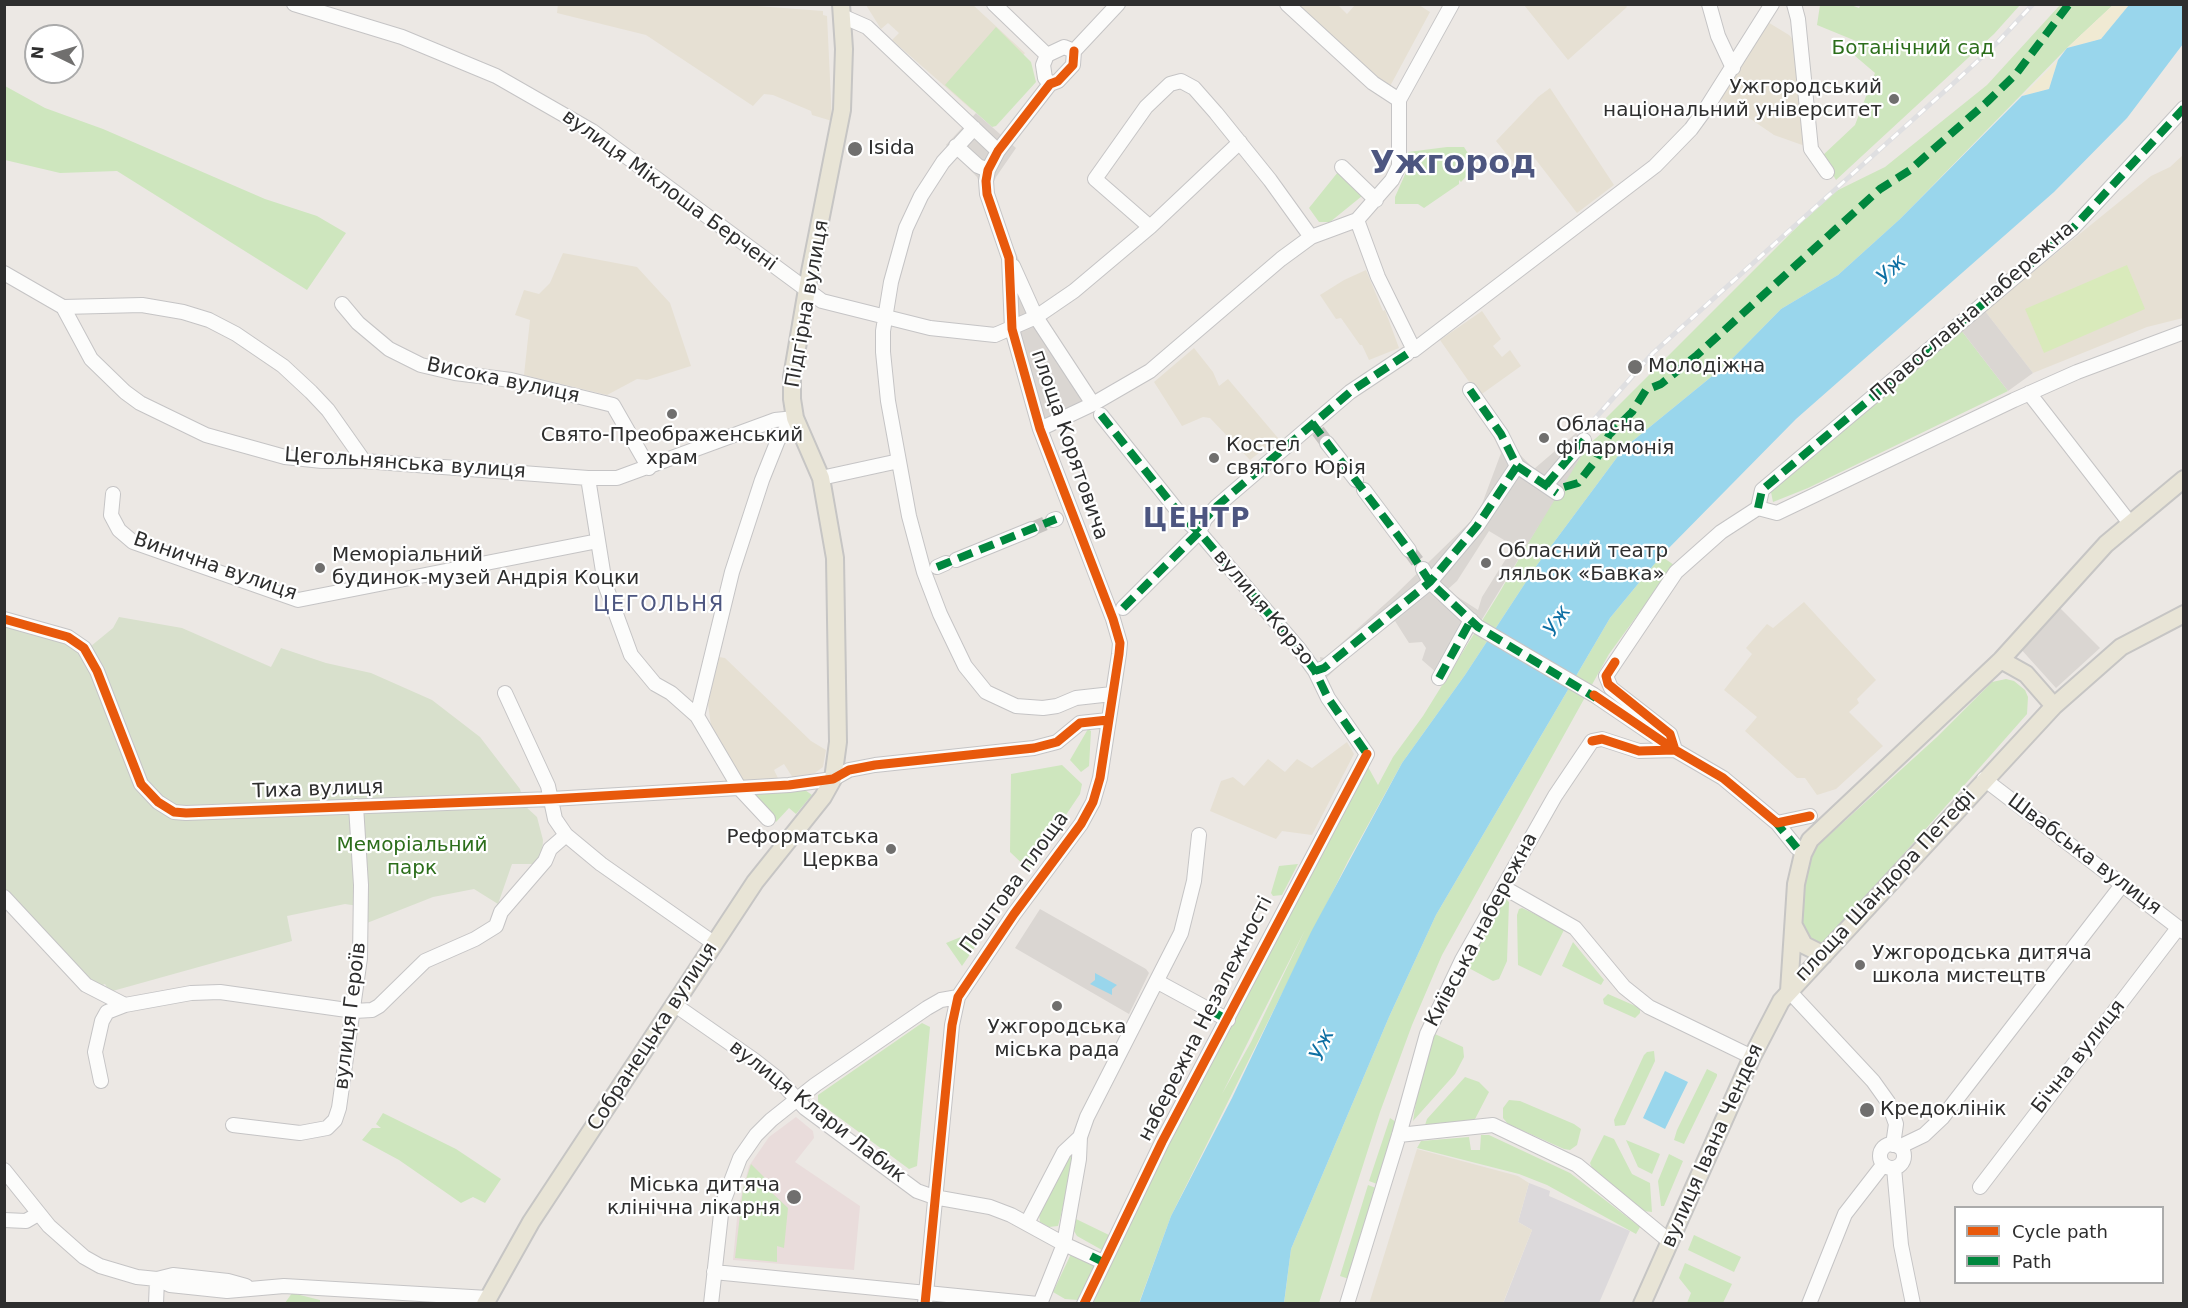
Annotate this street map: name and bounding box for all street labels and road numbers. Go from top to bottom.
street label: вулиця Міклоша Берчені [557,105,781,277]
street label: Православна набережна [1866,217,2080,407]
street label: Підгірна вулиця [781,218,835,390]
street label: площа Корятовича [1025,347,1113,543]
street label: Висока вулиця [424,353,582,409]
street label: Цегольнянська вулиця [284,444,526,484]
street label: Винична вулиця [130,528,300,606]
street label: вулиця Корзо [1208,545,1318,671]
street label: Тиха вулиця [252,776,384,804]
street label: площа Шандора Петефі [1791,785,1981,987]
street label: Швабська вулиця [2002,789,2166,921]
street label: Поштова площа [956,808,1074,958]
street label: Київська набережна [1421,829,1543,1031]
street label: набережна Незалежності [1134,893,1278,1145]
street label: Собранецька вулиця [583,938,723,1136]
street label: вулиця Героїв [330,941,372,1091]
street label: Бічна вулиця [2027,995,2131,1119]
street label: вулиця Клари Лабик [724,1036,910,1188]
street label: вулиця Івана Чендея [1657,1040,1769,1252]

